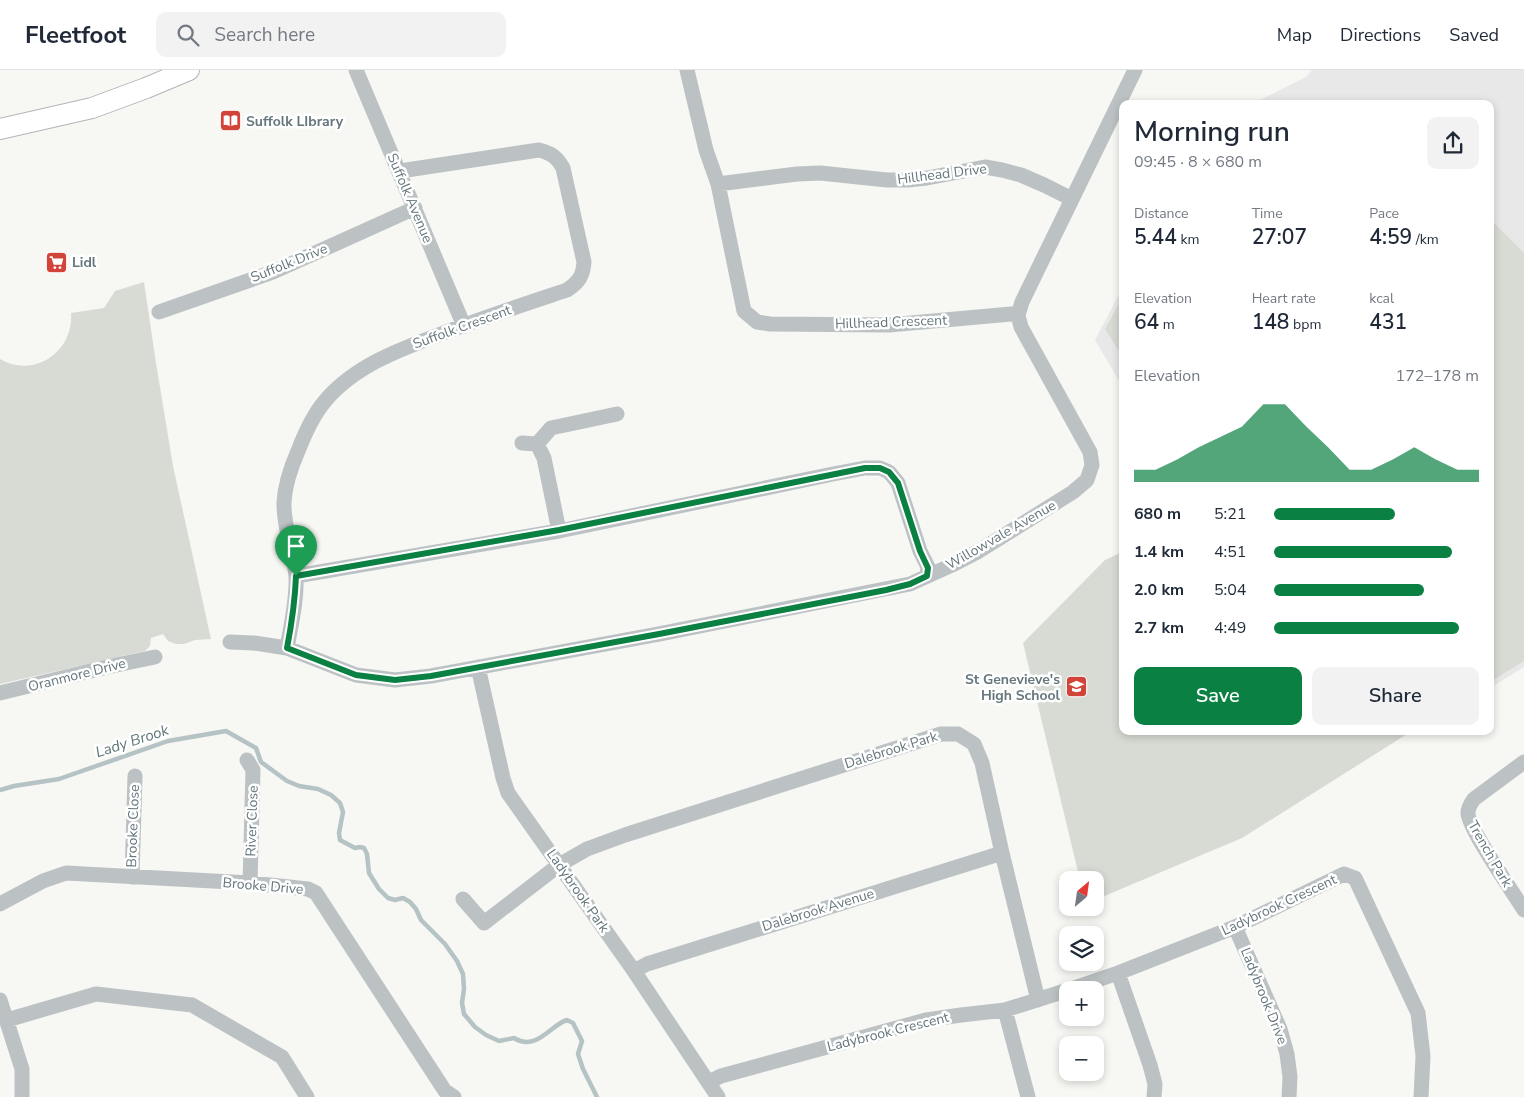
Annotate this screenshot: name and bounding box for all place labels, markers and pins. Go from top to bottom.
library icon: Suffolk LIbrary [218,109,242,133]
place label: Suffolk LIbrary [246,112,344,131]
supermarket icon: Lidl [44,250,68,274]
place label: Lidl [72,253,97,272]
pin [275,525,317,576]
place label: St Genevieve's High School [965,670,1061,705]
school or university icon: St Genevieve's High School [1064,675,1088,699]

